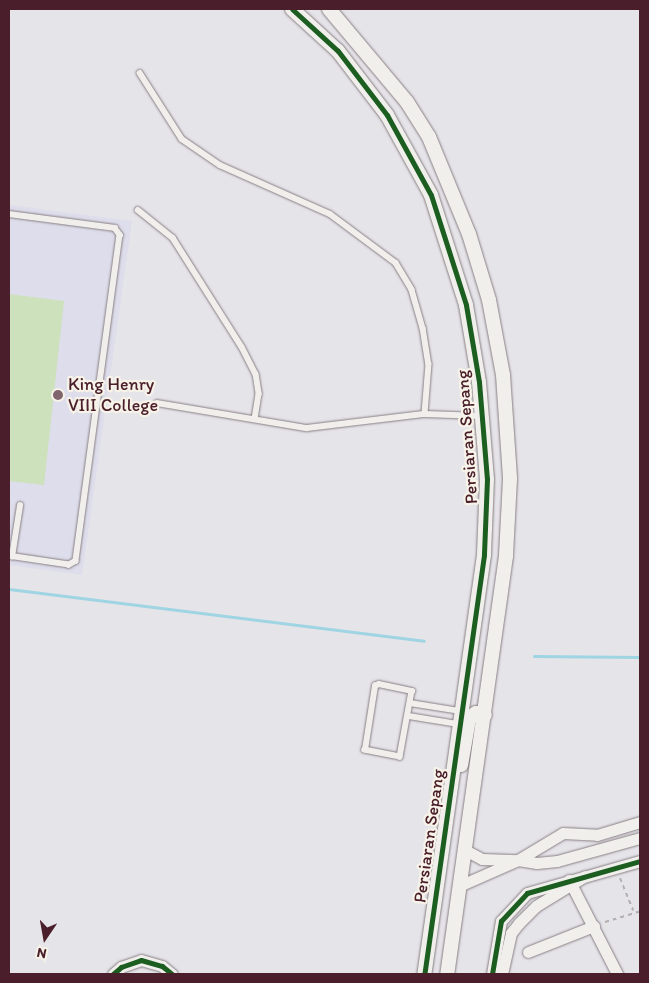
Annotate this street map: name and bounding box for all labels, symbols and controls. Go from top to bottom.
street label: Persiaran Sepang [452,369,482,505]
place label: King Henry VIII College [68,374,158,416]
marker: King Henry VIII College [52,389,64,401]
street label: Persiaran Sepang [409,768,449,904]
north arrow [20,913,70,963]
text: N [35,944,48,962]

